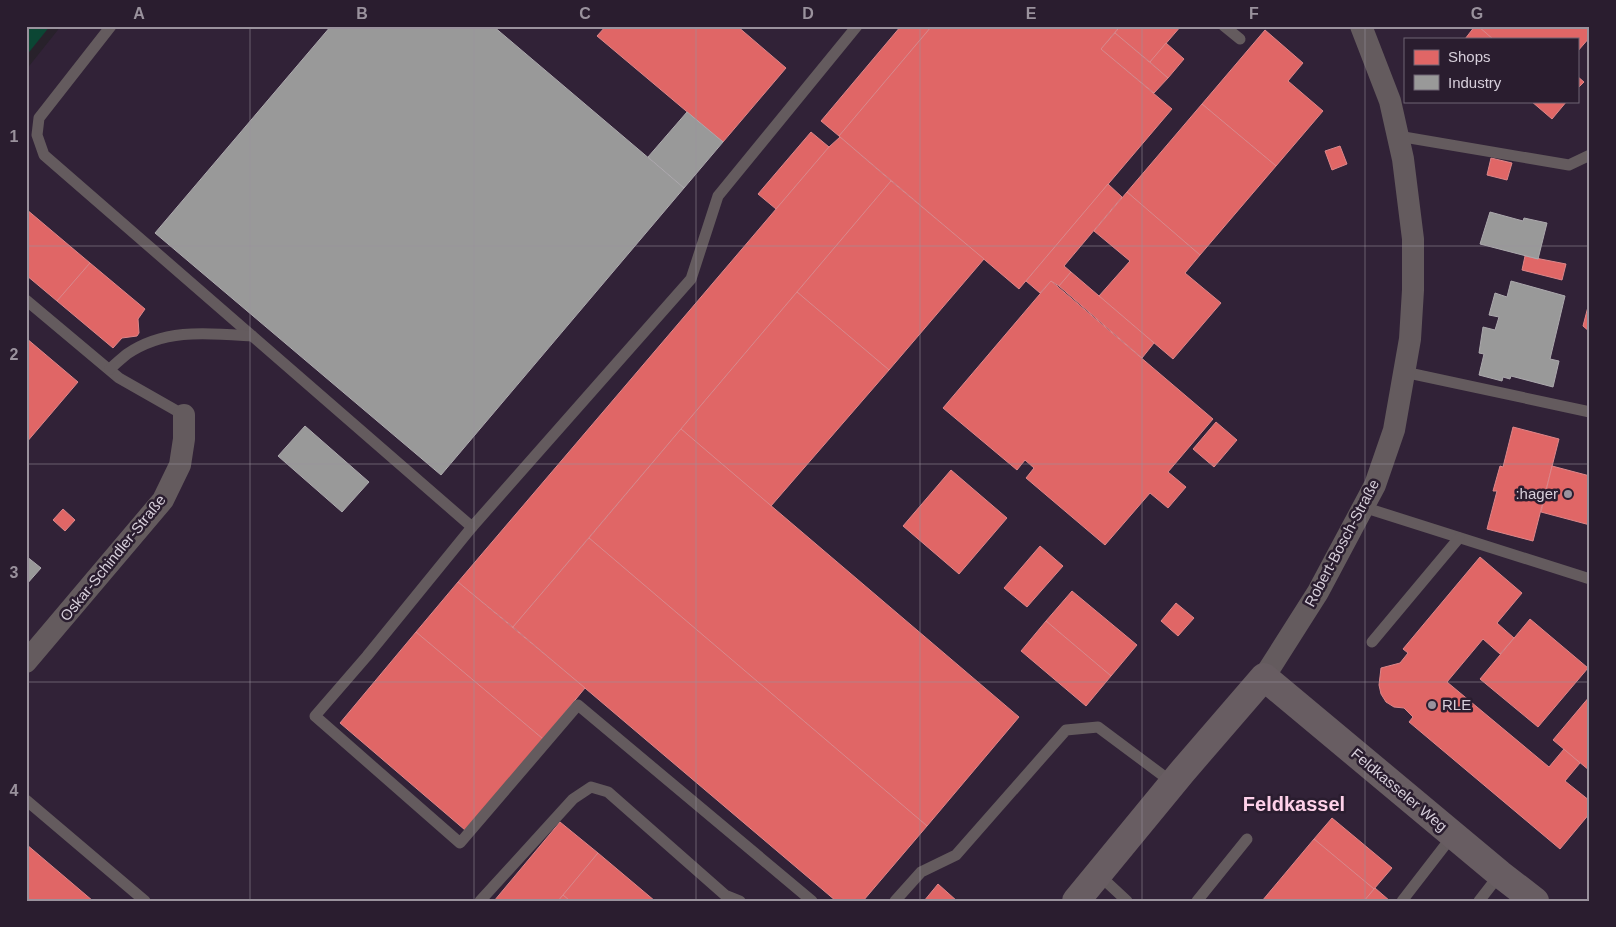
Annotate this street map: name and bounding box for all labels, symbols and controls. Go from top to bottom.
text: A [133,5,145,22]
text: B [356,5,368,22]
text: C [579,5,591,22]
text: D [802,5,814,22]
text: E [1026,5,1037,22]
text: F [1249,5,1259,22]
text: G [1471,5,1483,22]
legend [1404,38,1578,102]
text: Shops [1448,48,1491,65]
text: Industry [1448,74,1502,91]
text: 1 [10,128,19,145]
text: 2 [10,346,19,363]
street label: Robert-Bosch-Straße [1301,476,1382,609]
place label: :hager [1515,485,1558,502]
marker: :hager [1562,488,1574,500]
street label: Oskar-Schindler-Straße [56,491,169,624]
text: 3 [10,564,19,581]
place label: RLE [1442,696,1471,713]
marker: RLE [1426,699,1438,711]
street label: Feldkasseler Weg [1348,745,1451,835]
text: 4 [10,782,19,799]
district label: Feldkassel [1243,793,1345,815]

